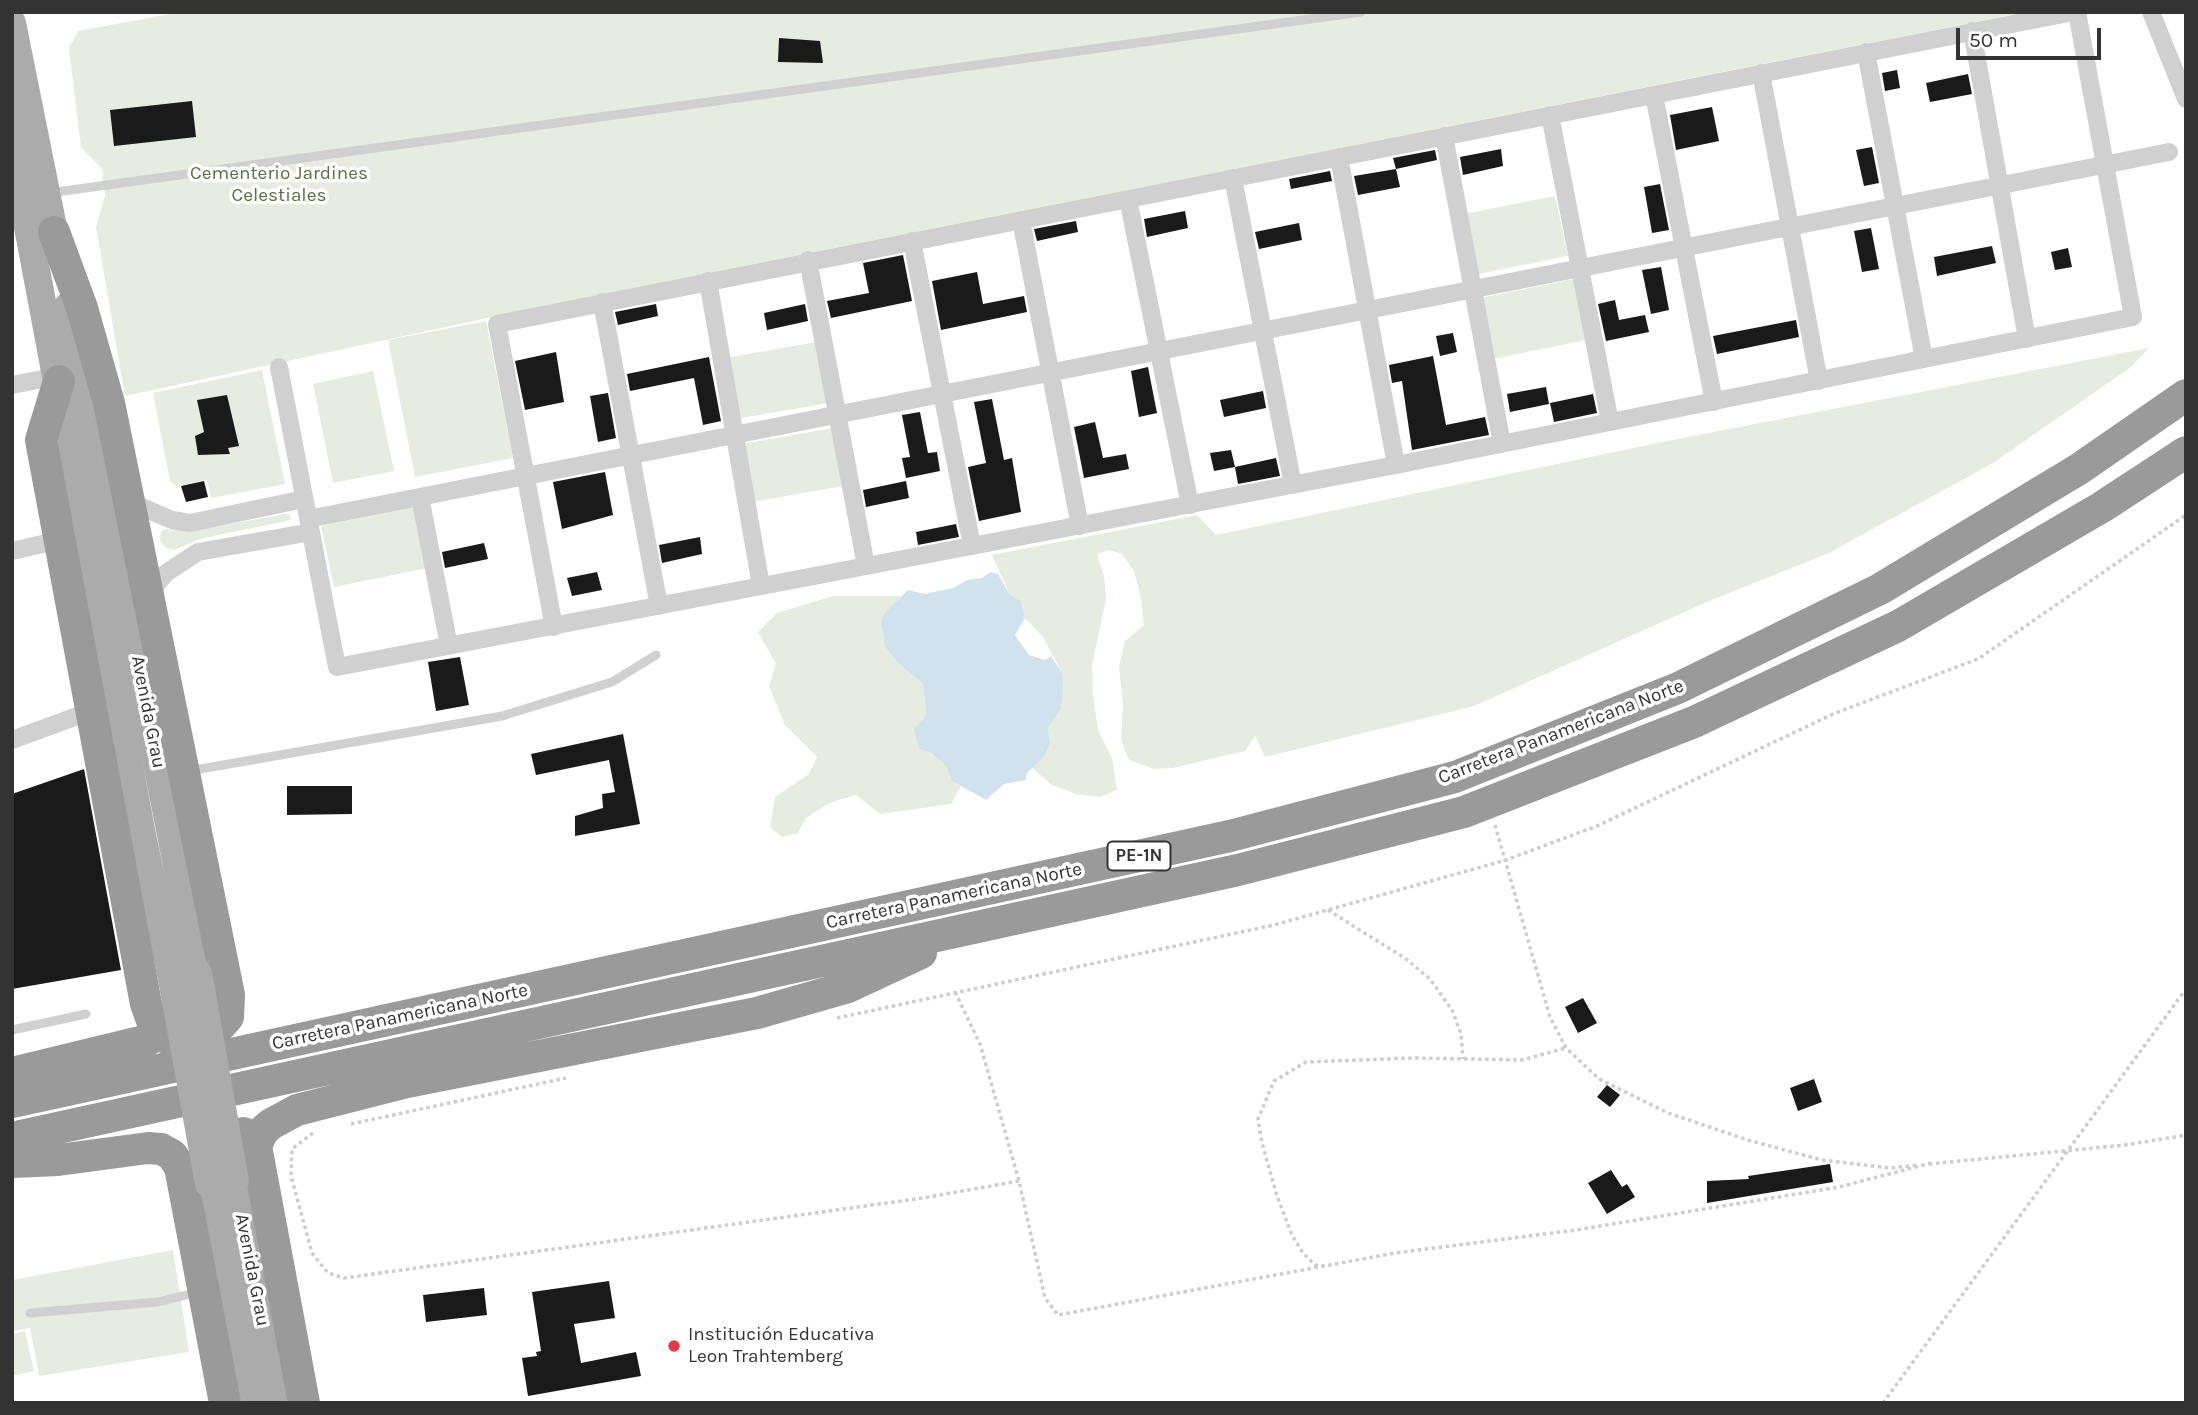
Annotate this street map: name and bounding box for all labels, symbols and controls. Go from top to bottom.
scale bar [1960,14,2105,58]
text: 50 m [1969,28,2018,52]
park label: Cementerio Jardines Celestiales [190,163,368,207]
street label: Avenida Grau [126,654,170,770]
street label: Carretera Panamericana Norte [1435,675,1687,789]
road number: PE-1N [1108,842,1170,870]
street label: Carretera Panamericana Norte [824,858,1084,934]
street label: Carretera Panamericana Norte [270,979,530,1055]
street label: Avenida Grau [230,1212,274,1328]
place label: Institución Educativa Leon Trahtemberg [688,1324,875,1368]
marker: Institución Educativa Leon Trahtemberg [666,1338,682,1354]

